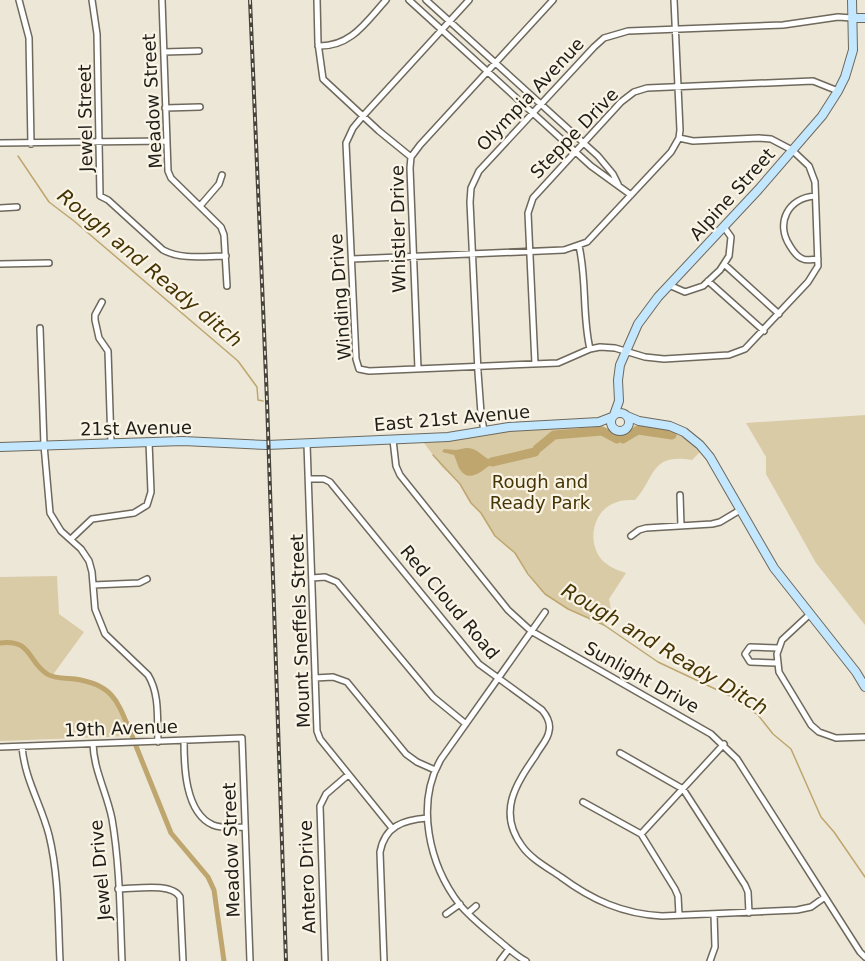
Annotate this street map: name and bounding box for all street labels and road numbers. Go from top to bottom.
street label: Meadow Street [138,33,166,169]
street label: Olympia Avenue [472,33,588,155]
street label: Jewel Street [74,64,96,173]
street label: Steppe Drive [526,84,622,182]
street label: Alpine Street [685,144,779,244]
street label: Whistler Drive [386,165,410,293]
street label: Winding Drive [325,233,355,361]
street label: East 21st Avenue [373,401,531,435]
street label: 21st Avenue [80,417,192,439]
street label: Mount Sneffels Street [286,534,314,728]
street label: Red Cloud Road [396,541,504,663]
street label: Sunlight Drive [581,637,703,717]
street label: 19th Avenue [64,716,178,740]
street label: Meadow Street [218,782,244,918]
street label: Jewel Drive [85,819,115,922]
street label: Antero Drive [295,820,319,934]

